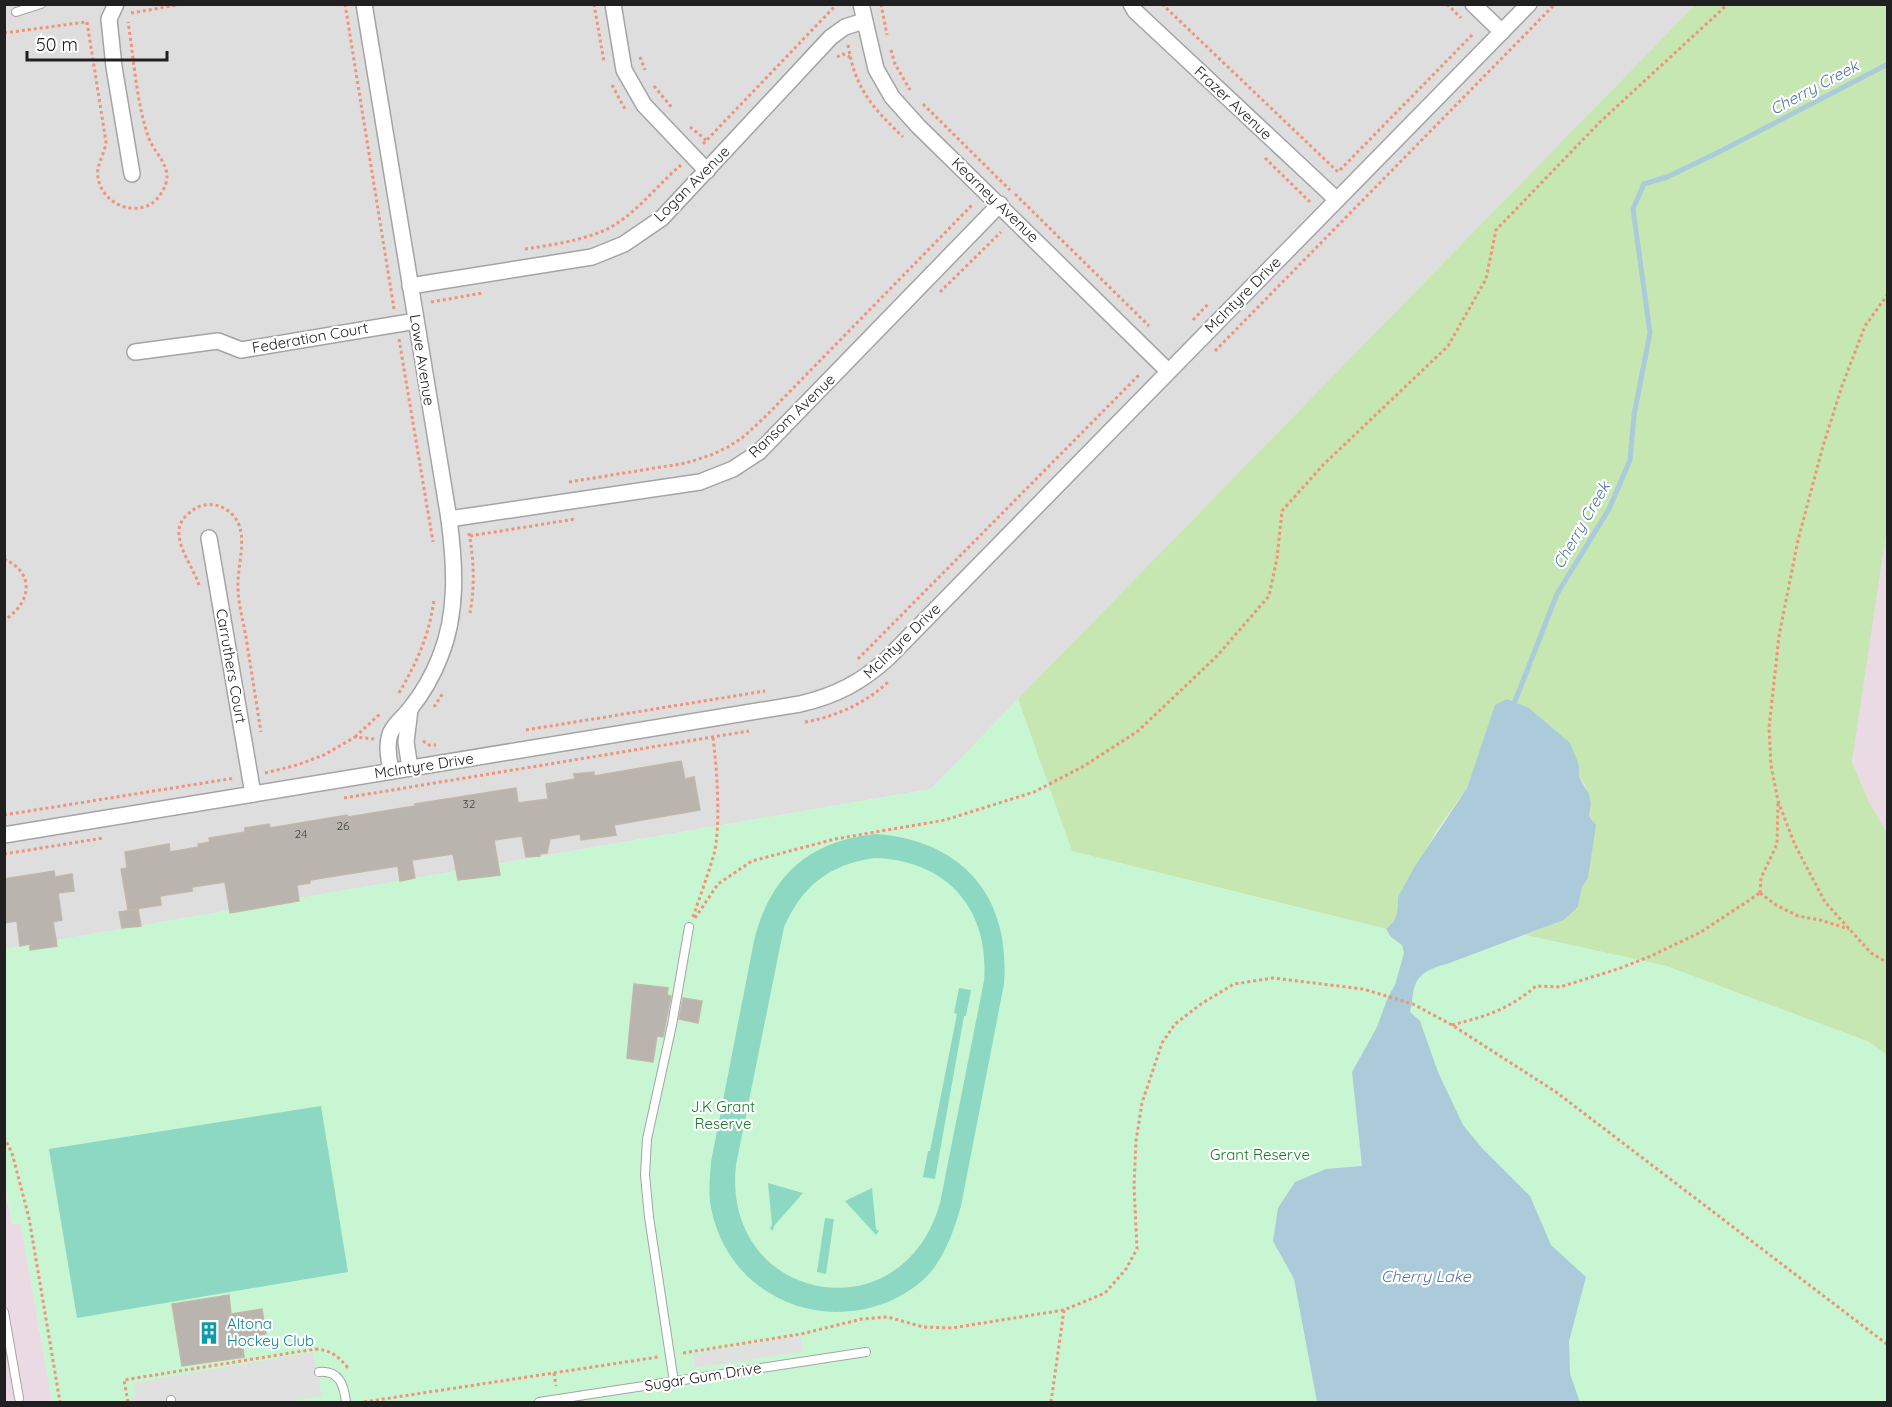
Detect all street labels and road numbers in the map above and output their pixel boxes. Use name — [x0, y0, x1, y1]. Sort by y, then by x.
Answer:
street label: Frazer Avenue — [1190, 62, 1276, 144]
street label: Logan Avenue — [650, 142, 734, 226]
street label: Kearney Avenue — [948, 153, 1043, 246]
street label: McIntyre Drive — [1200, 252, 1285, 337]
street label: Lowe Avenue — [406, 313, 439, 407]
street label: Federation Court — [250, 318, 369, 357]
street label: Ransom Avenue — [744, 370, 839, 462]
street label: McIntyre Drive — [859, 599, 944, 682]
street label: Carruthers Court — [212, 607, 251, 725]
street label: McIntyre Drive — [373, 748, 475, 783]
street label: Sugar Gum Drive — [643, 1358, 763, 1395]

